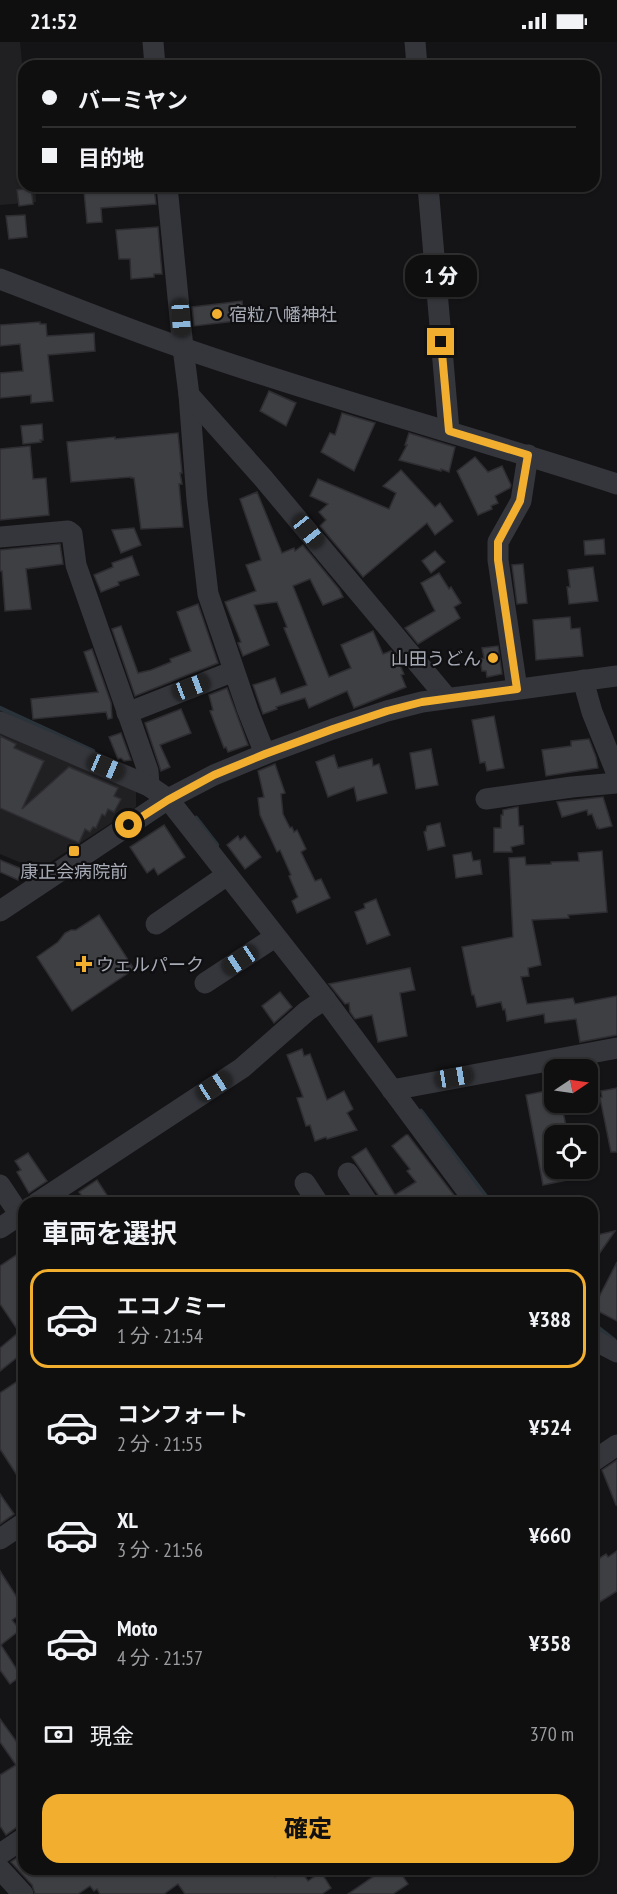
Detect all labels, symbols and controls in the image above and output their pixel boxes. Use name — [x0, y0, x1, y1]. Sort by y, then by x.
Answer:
text: 21:52 — [30, 7, 78, 35]
text: バーミヤン — [78, 86, 188, 114]
text: 目的地 — [78, 144, 144, 172]
callout: 1 分 — [405, 255, 477, 297]
text: 1 分 — [424, 263, 458, 289]
car — [171, 299, 191, 337]
place label: 宿粒八幡神社 — [229, 303, 337, 326]
marker: 宿粒八幡神社 — [210, 307, 224, 321]
route end — [427, 328, 454, 355]
car — [290, 511, 326, 551]
place label: 山田うどん — [391, 647, 481, 670]
marker: 山田うどん — [486, 651, 500, 665]
car — [171, 672, 211, 702]
car — [86, 752, 126, 782]
route start — [115, 811, 142, 838]
marker: 康正会病院前 — [67, 844, 81, 858]
place label: 康正会病院前 — [20, 860, 128, 883]
car — [220, 942, 260, 978]
place label: ウェルパーク — [96, 953, 204, 976]
marker: ウェルパーク — [77, 957, 91, 971]
north arrow — [544, 1059, 598, 1113]
map controls — [544, 1059, 598, 1179]
car — [435, 1065, 473, 1089]
car — [194, 1069, 234, 1103]
button: locate — [544, 1125, 598, 1179]
text: 車両を選択 — [42, 1216, 177, 1250]
icon: car — [45, 1292, 99, 1346]
text: エコノミー — [117, 1292, 227, 1320]
text: ¥388 — [529, 1305, 571, 1333]
text: 1 分 · 21:54 — [117, 1323, 203, 1349]
icon: car — [45, 1400, 99, 1454]
text: コンフォート — [117, 1400, 248, 1428]
text: ¥524 — [529, 1413, 571, 1441]
text: 2 分 · 21:55 — [117, 1431, 203, 1457]
text: XL — [117, 1506, 138, 1534]
icon: car — [45, 1508, 99, 1562]
text: ¥660 — [529, 1521, 571, 1549]
text: 3 分 · 21:56 — [117, 1537, 203, 1563]
text: Moto — [117, 1614, 158, 1642]
icon: car — [45, 1616, 99, 1670]
text: ¥358 — [529, 1629, 571, 1657]
text: 4 分 · 21:57 — [117, 1645, 203, 1671]
icon: cash — [42, 1718, 75, 1751]
text: 370 m — [530, 1721, 574, 1747]
text: 現金 — [90, 1722, 134, 1750]
button: 確定 — [42, 1794, 574, 1863]

